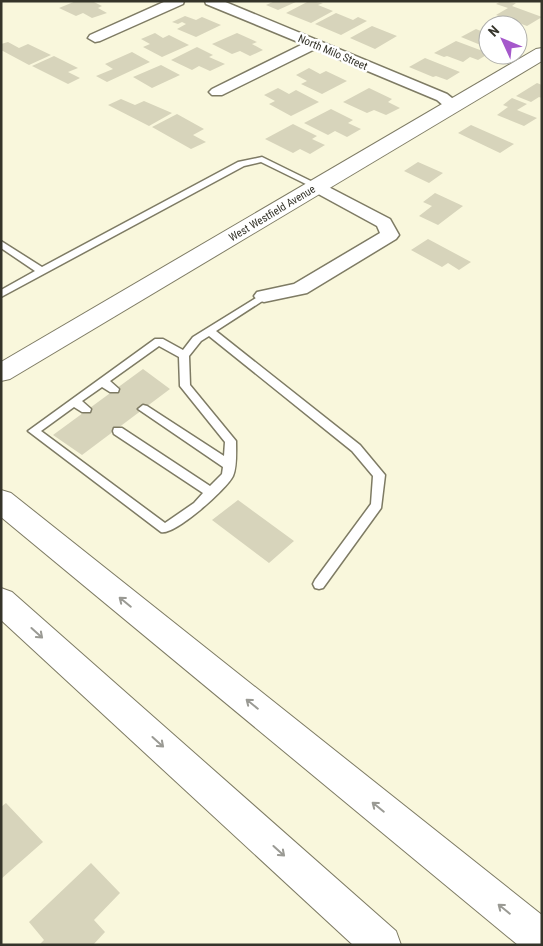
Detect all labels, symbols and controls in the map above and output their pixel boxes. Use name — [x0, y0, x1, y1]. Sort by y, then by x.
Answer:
north arrow — [478, 15, 528, 65]
text: N — [485, 22, 502, 40]
street label: North Milo Street — [296, 32, 370, 73]
street label: West Westfield Avenue — [227, 182, 318, 244]
one-way arrow — [119, 596, 132, 607]
one-way arrow — [31, 627, 44, 639]
one-way arrow — [245, 699, 258, 710]
one-way arrow — [152, 736, 165, 748]
one-way arrow — [372, 801, 385, 812]
one-way arrow — [272, 845, 285, 857]
one-way arrow — [498, 904, 511, 915]

